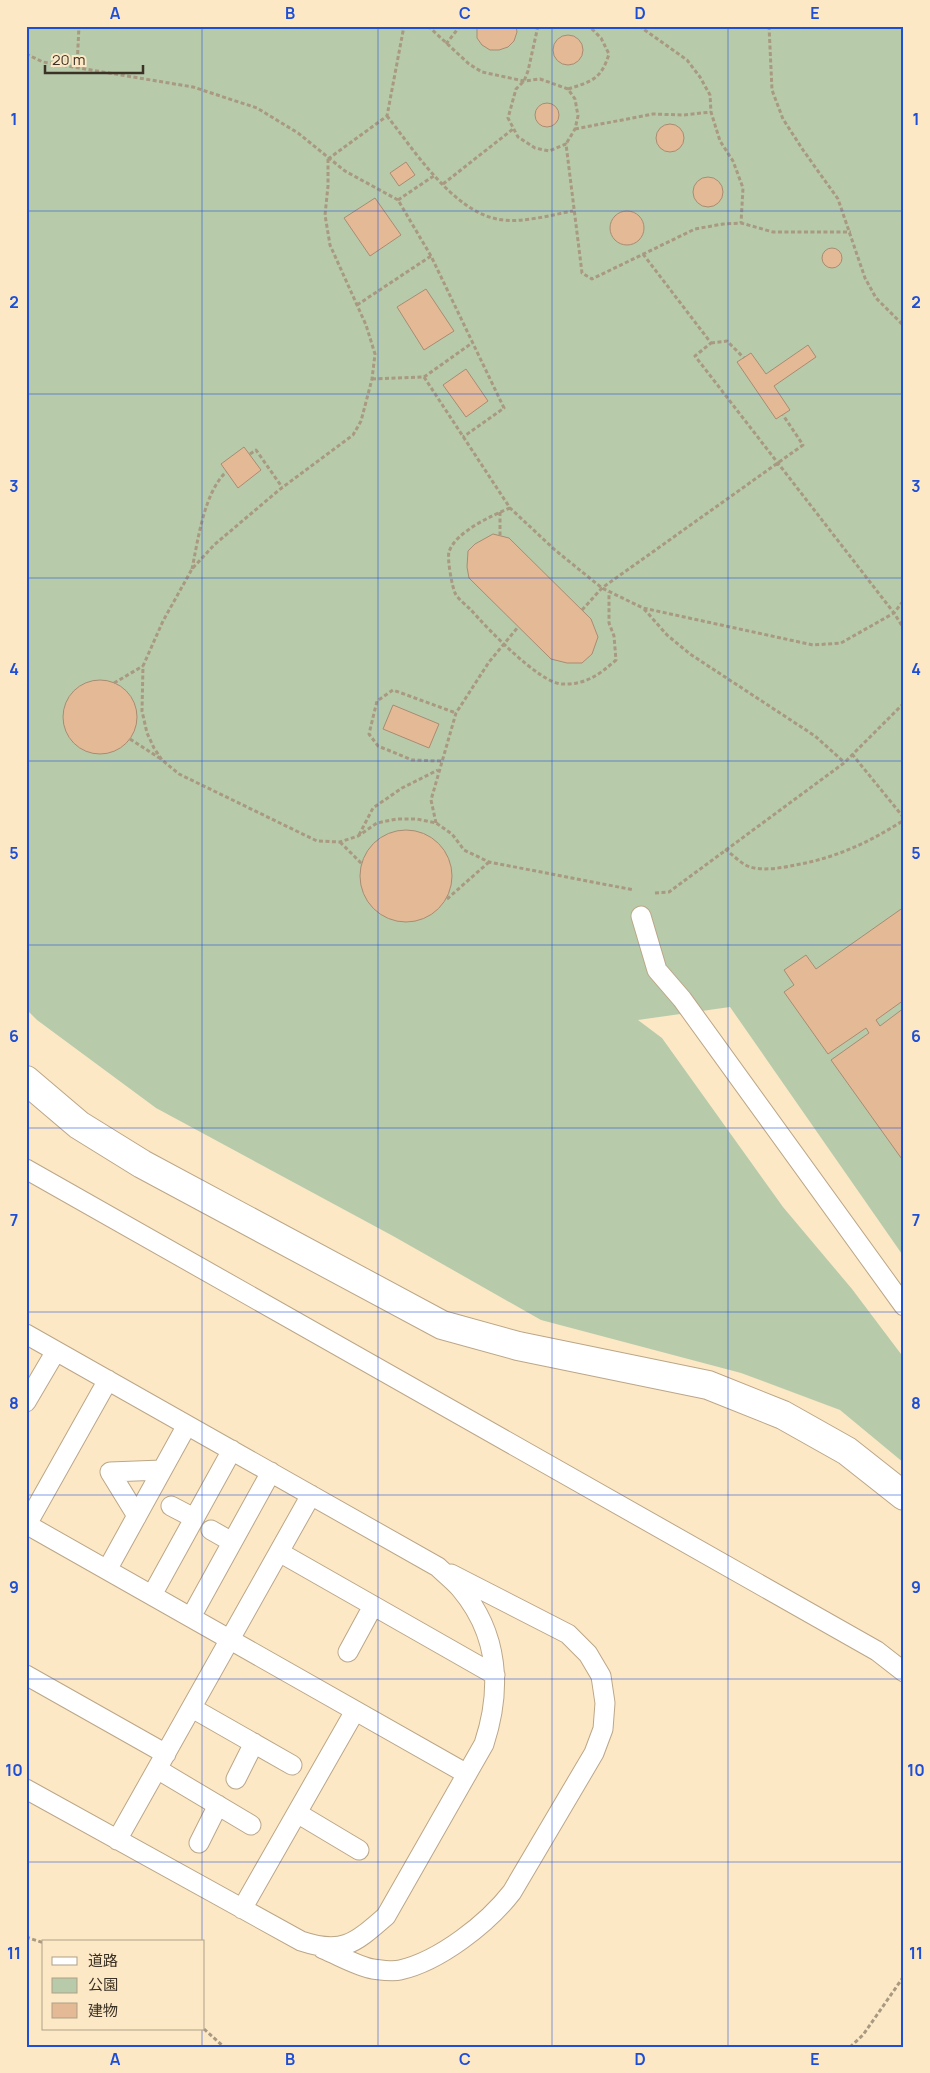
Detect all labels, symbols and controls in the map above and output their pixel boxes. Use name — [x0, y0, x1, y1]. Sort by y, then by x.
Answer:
text: A — [110, 2, 121, 24]
text: B — [285, 2, 295, 24]
text: C — [459, 2, 471, 24]
text: D — [634, 2, 646, 24]
text: E — [810, 2, 820, 24]
scale bar — [45, 42, 142, 74]
text: 20 m — [52, 49, 85, 70]
text: 1 — [10, 108, 18, 130]
text: 1 — [912, 108, 920, 130]
text: 2 — [9, 291, 19, 313]
text: 2 — [911, 291, 921, 313]
text: 3 — [9, 475, 19, 497]
text: 3 — [911, 475, 921, 497]
text: 4 — [9, 658, 19, 680]
text: 4 — [911, 658, 921, 680]
text: 5 — [9, 842, 19, 864]
text: 5 — [911, 842, 921, 864]
text: 6 — [9, 1025, 19, 1047]
text: 6 — [911, 1025, 921, 1047]
text: 7 — [10, 1209, 18, 1231]
text: 7 — [912, 1209, 920, 1231]
text: 8 — [9, 1392, 19, 1414]
text: 8 — [911, 1392, 921, 1414]
text: 9 — [9, 1576, 19, 1598]
text: 9 — [911, 1576, 921, 1598]
text: 10 — [5, 1759, 23, 1781]
text: 10 — [907, 1759, 925, 1781]
legend — [42, 1940, 205, 2030]
text: 11 — [7, 1942, 21, 1964]
text: 11 — [909, 1942, 923, 1964]
text: 道路 — [88, 1950, 118, 1971]
text: 公園 — [88, 1974, 118, 1995]
text: 建物 — [88, 2000, 118, 2021]
text: A — [110, 2048, 121, 2070]
text: B — [285, 2048, 295, 2070]
text: C — [459, 2048, 471, 2070]
text: D — [634, 2048, 646, 2070]
text: E — [810, 2048, 820, 2070]

